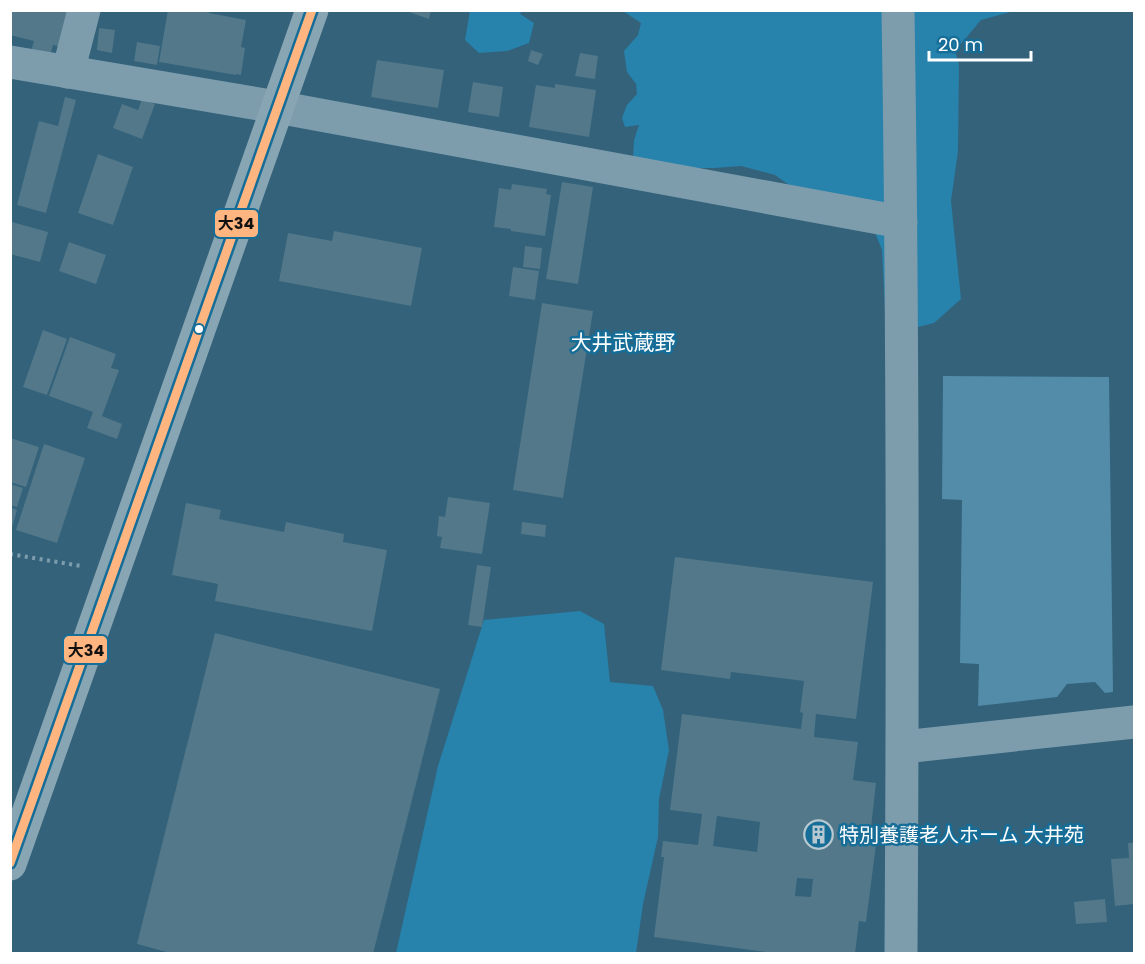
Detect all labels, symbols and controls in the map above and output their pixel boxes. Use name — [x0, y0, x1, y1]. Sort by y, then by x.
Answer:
scale bar — [929, 24, 1031, 62]
text: 20 m — [938, 32, 983, 57]
line badge: 大34 — [214, 209, 259, 238]
text: 大34 — [218, 212, 254, 235]
unlabelled marker — [193, 323, 205, 335]
district label: 大井武蔵野 — [571, 328, 676, 357]
line badge: 大34 — [63, 635, 108, 664]
text: 大34 — [68, 639, 104, 662]
building icon: 特別養護老人ホーム 大井苑 — [802, 819, 834, 851]
place label: 特別養護老人ホーム 大井苑 — [839, 821, 1084, 849]

